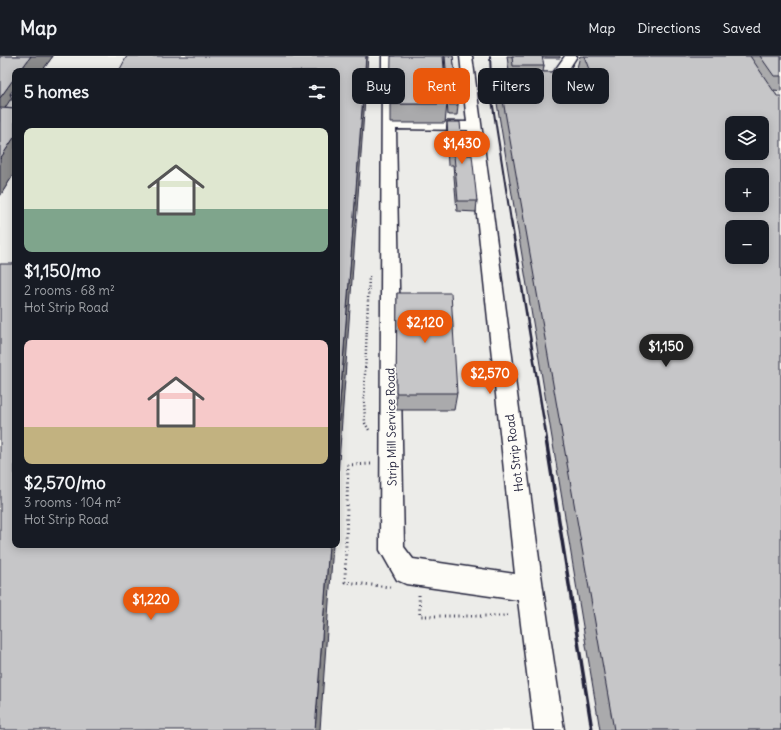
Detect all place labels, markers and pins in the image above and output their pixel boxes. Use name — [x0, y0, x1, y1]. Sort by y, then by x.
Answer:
pin: $1,430 — [429, 131, 495, 165]
pin: $2,120 — [392, 310, 458, 344]
pin: $1,150 — [633, 334, 699, 368]
pin: $2,570 — [457, 361, 523, 395]
pin: $1,220 — [118, 587, 184, 621]

